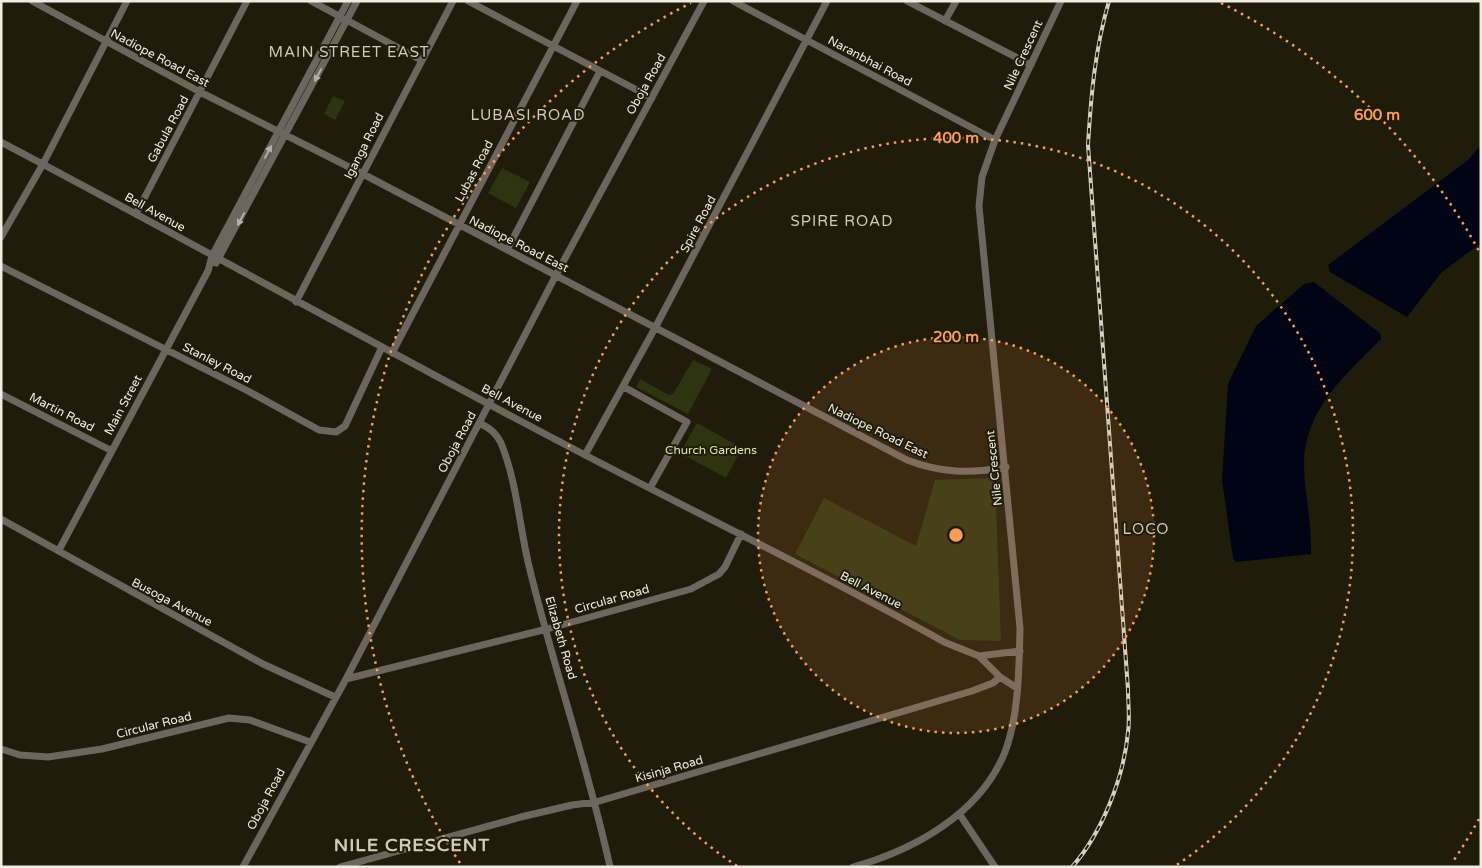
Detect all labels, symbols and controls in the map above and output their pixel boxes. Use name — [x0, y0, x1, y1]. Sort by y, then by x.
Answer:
street label: Nile Crescent — [1001, 17, 1045, 92]
street label: Nadiope Road East — [108, 26, 212, 90]
street label: Naranbhai Road — [826, 33, 914, 89]
district label: MAIN STREET EAST — [268, 43, 430, 61]
street label: Oboja Road — [623, 51, 669, 117]
one-way arrow — [314, 68, 322, 83]
street label: Gabula Road — [145, 93, 191, 165]
district label: LUBASI ROAD — [471, 106, 585, 124]
text: 600 m — [1354, 106, 1400, 124]
street label: Iganga Road — [341, 111, 387, 181]
text: 400 m — [933, 129, 979, 147]
street label: Lubas Road — [452, 138, 496, 204]
one-way arrow — [264, 145, 272, 159]
street label: Bell Avenue — [122, 190, 188, 234]
street label: Spire Road — [677, 193, 719, 255]
one-way arrow — [237, 211, 245, 226]
district label: SPIRE ROAD — [791, 212, 893, 230]
street label: Nadiope Road East — [467, 213, 571, 275]
text: 200 m — [933, 328, 979, 346]
street label: Stanley Road — [180, 340, 254, 386]
street label: Main Street — [101, 372, 145, 437]
street label: Bell Avenue — [479, 381, 545, 425]
street label: Martin Road — [27, 390, 97, 434]
street label: Nadiope Road East — [826, 401, 931, 461]
street label: Oboja Road — [435, 409, 479, 475]
street label: Nile Crescent — [983, 429, 1005, 506]
park label: Church Gardens — [665, 443, 757, 457]
district label: LOCO — [1122, 520, 1170, 538]
centre of rings — [947, 526, 965, 544]
street label: Bell Avenue — [838, 569, 904, 612]
street label: Busoga Avenue — [129, 575, 215, 629]
street label: Circular Road — [573, 582, 651, 616]
street label: Elizabeth Road — [542, 595, 580, 681]
street label: Circular Road — [115, 709, 193, 741]
street label: Kisinja Road — [633, 753, 705, 785]
street label: Oboja Road — [244, 766, 288, 832]
district label: NILE CRESCENT — [334, 834, 490, 856]

